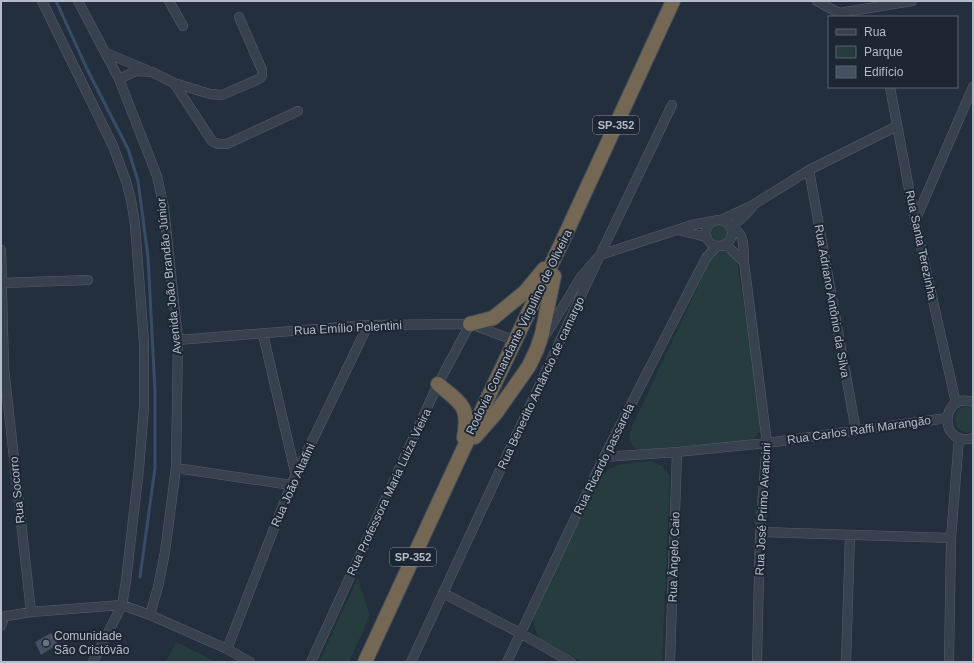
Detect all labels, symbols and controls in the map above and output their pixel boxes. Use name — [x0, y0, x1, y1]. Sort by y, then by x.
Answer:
legend — [828, 16, 958, 88]
text: Rua — [864, 25, 886, 39]
text: Parque — [864, 45, 903, 59]
text: Edifício — [864, 65, 904, 79]
road number: SP-352 — [593, 116, 639, 134]
street label: Rua Santa Terezinha — [903, 189, 940, 301]
street label: Avenida João Brandão Júnior — [154, 197, 184, 355]
street label: Rua Adriano Antônio da Silva — [812, 223, 852, 379]
street label: Rodovia Comandante Virgulino de Oliveira — [463, 227, 575, 437]
street label: Rua Benedito Amâncio de camargo — [495, 294, 587, 472]
street label: Rua Emílio Polentini — [294, 318, 402, 338]
street label: Rua Ricardo passarela — [571, 401, 637, 517]
street label: Rua Professora Maria Luiza Vieira — [344, 406, 434, 578]
street label: Rua Carlos Raffi Marangão — [786, 413, 932, 447]
street label: Rua João Altafini — [268, 441, 318, 529]
street label: Rua José Primo Avancini — [753, 442, 773, 576]
street label: Rua Socorro — [6, 455, 27, 524]
street label: Rua Ângelo Caio — [664, 511, 683, 603]
road number: SP-352 — [390, 548, 436, 566]
place label: Comunidade São Cristóvão — [54, 629, 130, 657]
marker: Comunidade São Cristóvão — [41, 638, 51, 648]

